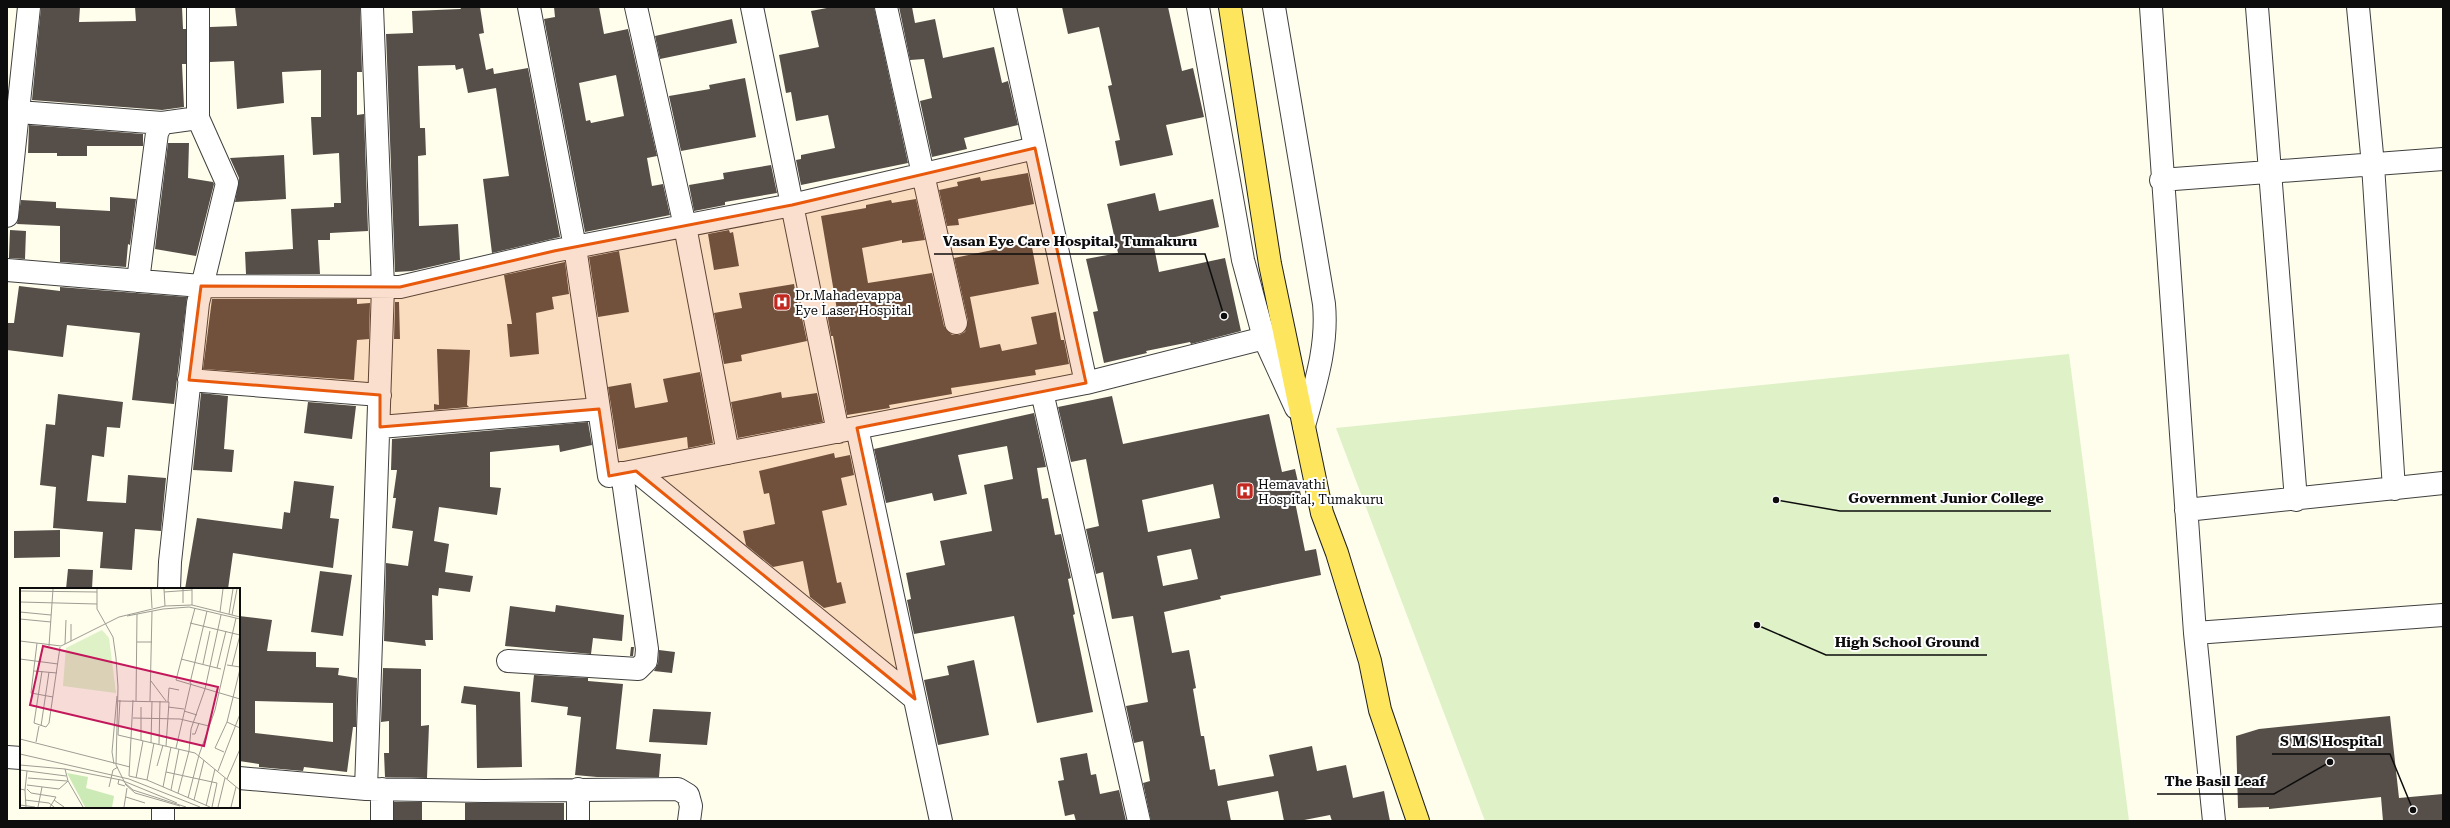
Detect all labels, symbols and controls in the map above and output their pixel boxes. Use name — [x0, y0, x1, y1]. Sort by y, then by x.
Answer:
callout: Vasan Eye Care Hospital, Tumakuru — [934, 228, 1205, 254]
text: Vasan Eye Care Hospital, Tumakuru — [943, 233, 1197, 249]
place label: Dr.Mahadevappa Eye Laser Hospital — [795, 288, 912, 318]
hospital icon: Dr.Mahadevappa Eye Laser Hospital — [772, 292, 792, 312]
place label: Hemavathi Hospital, Tumakuru — [1258, 477, 1383, 507]
hospital icon: Hemavathi Hospital, Tumakuru — [1235, 481, 1255, 501]
callout: Government Junior College — [1840, 485, 2051, 511]
text: Government Junior College — [1848, 490, 2044, 506]
inset map — [20, 588, 240, 808]
callout: High School Ground — [1826, 629, 1987, 655]
text: High School Ground — [1835, 634, 1980, 650]
callout: S M S Hospital — [2272, 728, 2390, 754]
text: S M S Hospital — [2280, 733, 2382, 749]
callout: The Basil Leaf — [2157, 768, 2274, 794]
text: The Basil Leaf — [2164, 773, 2267, 789]

